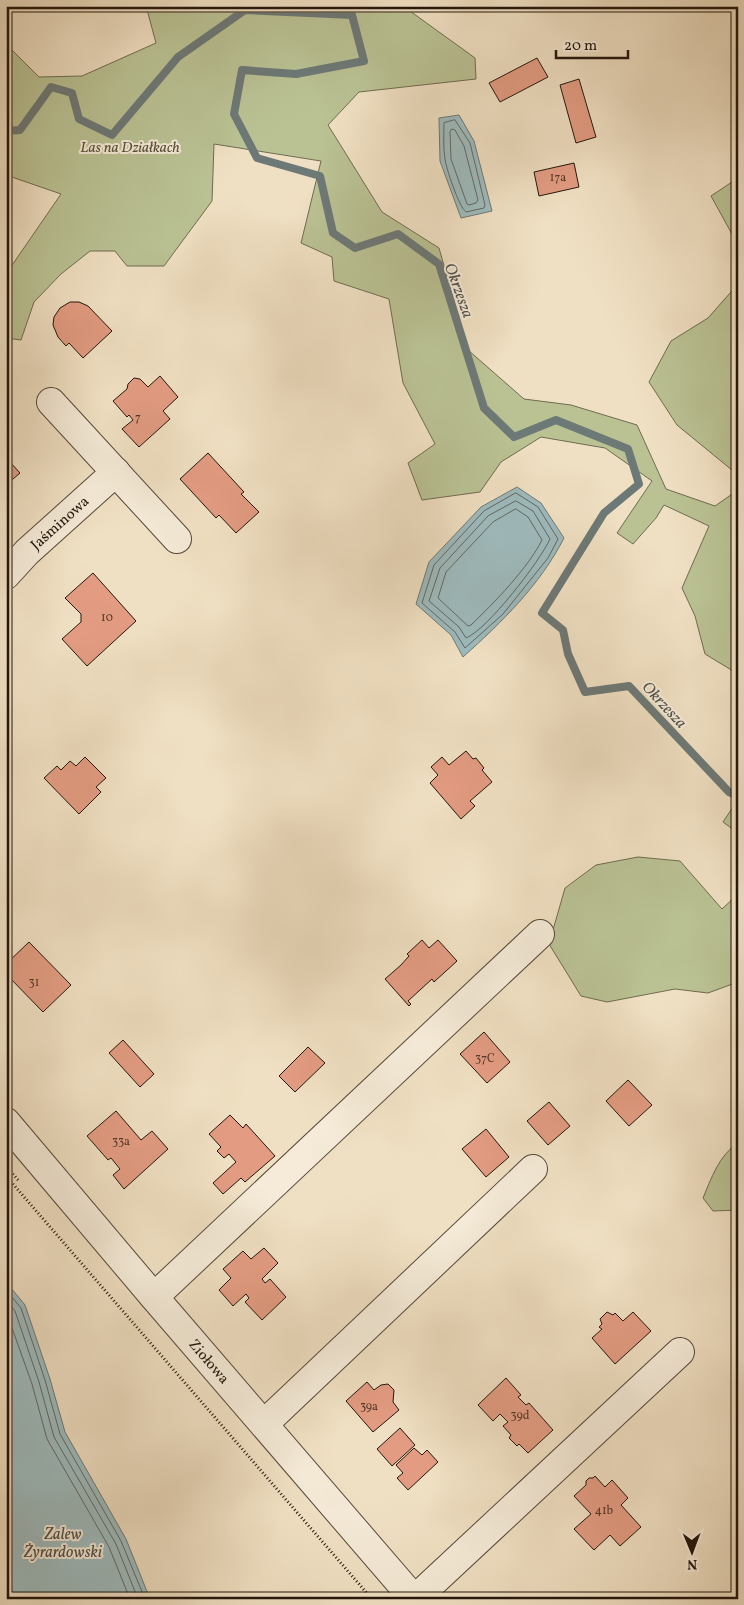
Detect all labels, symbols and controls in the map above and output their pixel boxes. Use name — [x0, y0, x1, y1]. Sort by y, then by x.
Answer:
scale bar — [556, 28, 629, 60]
text: 20 m — [564, 36, 597, 57]
park label: Las na Działkach — [80, 138, 180, 159]
house number: 17a — [550, 170, 566, 186]
water label: Okrzesza — [438, 260, 478, 322]
house number: 7 — [135, 410, 141, 426]
street label: Jaśminowa — [27, 492, 95, 556]
house number: 10 — [101, 610, 113, 626]
water label: Okrzesza — [636, 677, 691, 734]
house number: 31 — [29, 975, 39, 991]
house number: 37C — [475, 1051, 495, 1067]
house number: 33a — [112, 1134, 130, 1150]
street label: Ziołowa — [183, 1335, 234, 1389]
house number: 39a — [360, 1399, 378, 1415]
house number: 39d — [511, 1408, 530, 1424]
house number: 41b — [595, 1503, 614, 1519]
water label: Zalew Żyrardowski — [23, 1524, 103, 1564]
north arrow — [666, 1528, 716, 1578]
text: N — [687, 1554, 697, 1573]

